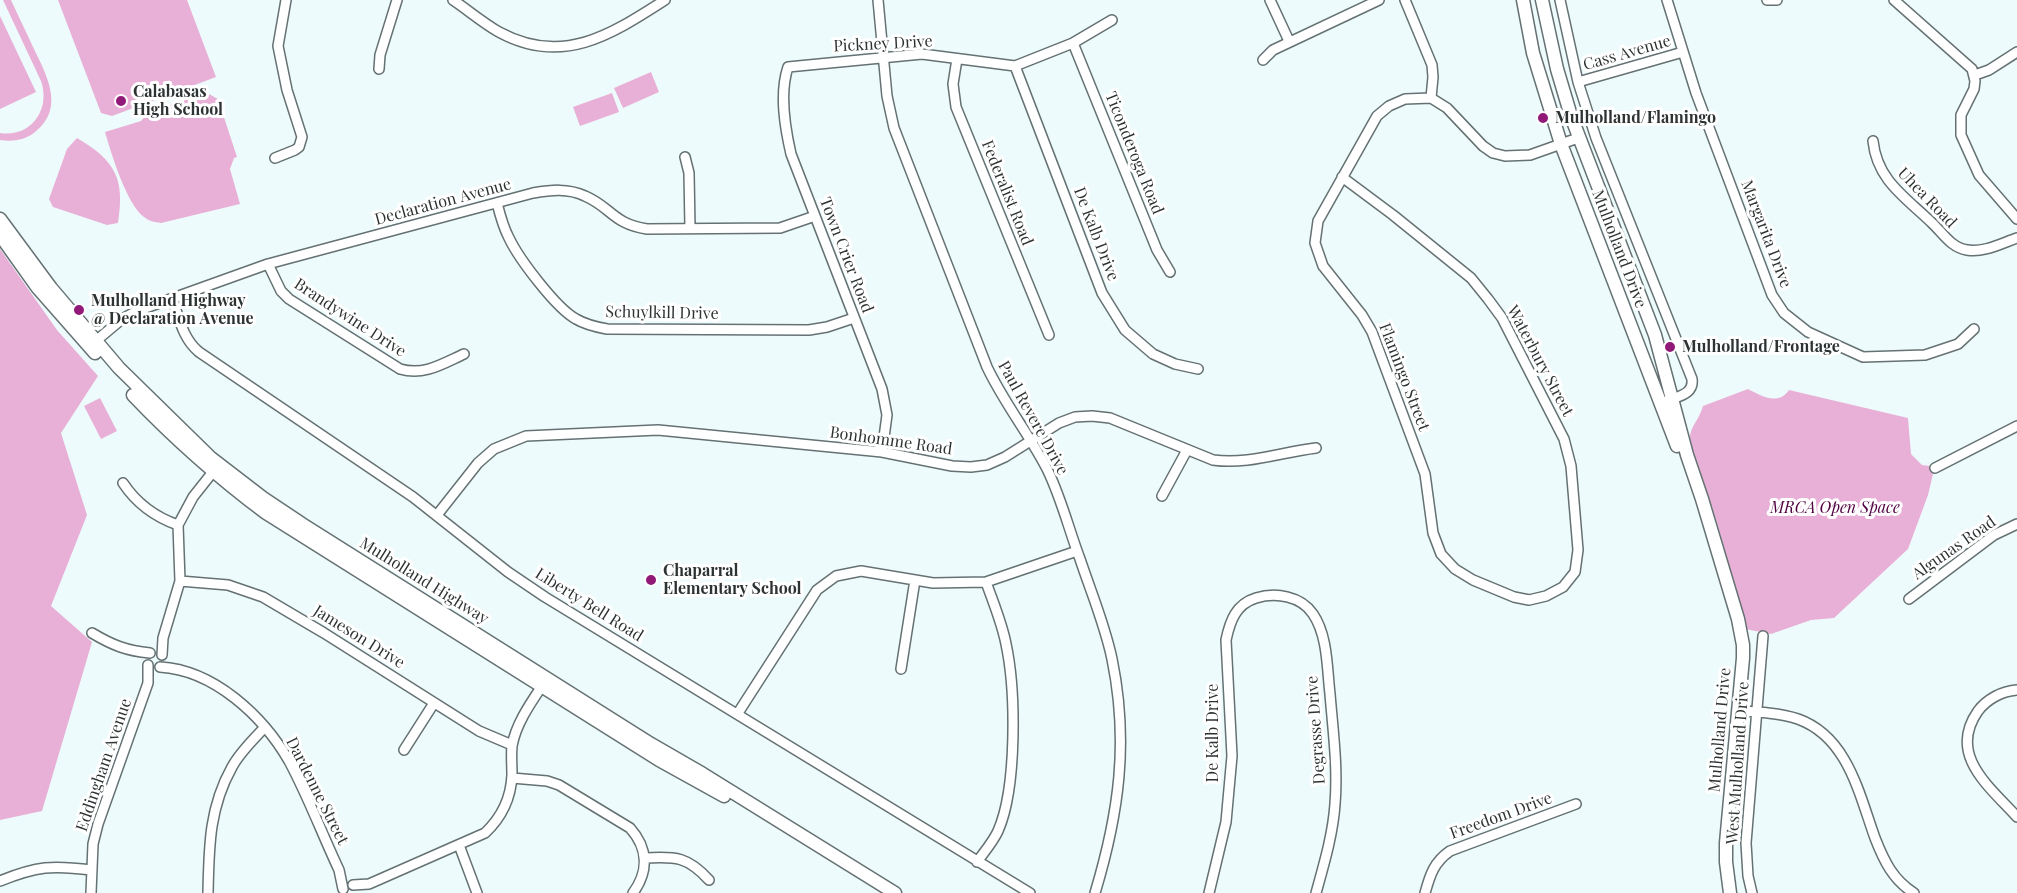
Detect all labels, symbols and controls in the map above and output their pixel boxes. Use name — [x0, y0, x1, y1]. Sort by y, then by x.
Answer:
street label: Cass Avenue — [1581, 31, 1673, 75]
street label: Pickney Drive — [833, 32, 933, 56]
place label: Calabasas High School — [133, 82, 223, 120]
street label: Ticonderoga Road — [1101, 89, 1167, 217]
marker: Calabasas High School — [114, 94, 128, 108]
place label: Mulholland/Flamingo — [1555, 108, 1716, 128]
marker: Mulholland/Flamingo — [1536, 111, 1550, 125]
street label: Federalist Road — [977, 138, 1037, 248]
street label: Uhea Road — [1894, 164, 1960, 232]
street label: Declaration Avenue — [373, 175, 513, 229]
street label: Margarita Drive — [1737, 177, 1795, 291]
street label: De Kalb Drive — [1069, 184, 1123, 284]
street label: Mulholland Drive — [1588, 187, 1650, 311]
street label: Town Crier Road — [815, 195, 877, 315]
street label: Brandywine Drive — [290, 275, 410, 361]
place label: Mulholland Highway @ Declaration Avenue — [91, 291, 254, 329]
street label: Schuylkill Drive — [605, 302, 719, 324]
street label: Waterbury Street — [1503, 302, 1577, 420]
marker: Mulholland Highway @ Declaration Avenue — [72, 303, 86, 317]
street label: Flamingo Street — [1375, 320, 1433, 434]
place label: Mulholland/Frontage — [1682, 337, 1840, 357]
marker: Mulholland/Frontage — [1663, 340, 1677, 354]
street label: Paul Revere Drive — [994, 358, 1072, 478]
street label: Bonhomme Road — [829, 423, 953, 459]
park label: MRCA Open Space — [1770, 498, 1900, 518]
street label: Algunas Road — [1909, 512, 1999, 584]
street label: Mulholland Highway — [356, 534, 492, 628]
place label: Chaparral Elementary School — [663, 561, 802, 599]
street label: Liberty Bell Road — [531, 564, 647, 646]
marker: Chaparral Elementary School — [644, 573, 658, 587]
street label: Jameson Drive — [310, 601, 408, 673]
street label: Mulholland Drive — [1705, 667, 1735, 793]
street label: Degrasse Drive — [1303, 675, 1329, 785]
street label: West Mulholland Drive — [1723, 681, 1753, 845]
street label: De Kalb Drive — [1203, 684, 1223, 782]
street label: Eddingham Avenue — [72, 696, 136, 834]
street label: Dardenne Street — [282, 734, 352, 848]
street label: Freedom Drive — [1447, 789, 1555, 843]

